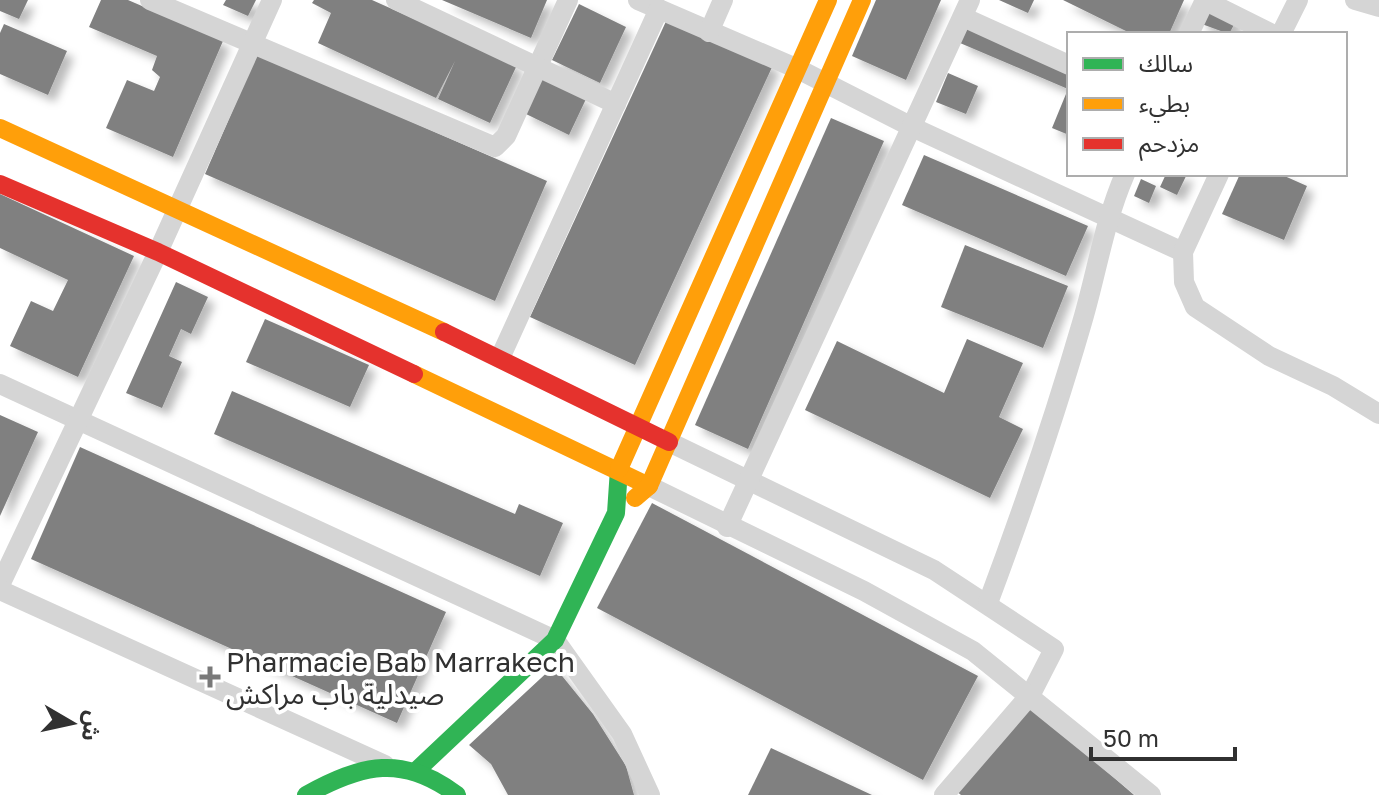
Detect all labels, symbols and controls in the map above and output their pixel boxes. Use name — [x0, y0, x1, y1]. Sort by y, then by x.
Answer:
legend — [1067, 32, 1347, 176]
text: سالك — [1139, 48, 1193, 77]
text: بطيء — [1139, 88, 1190, 123]
text: مزدحم — [1139, 128, 1199, 161]
place label: Pharmacie Bab Marrakech صيدلية باب مراكش — [226, 645, 575, 711]
marker: Pharmacie Bab Marrakech صيدلية باب مراكش — [201, 668, 219, 686]
north arrow — [32, 683, 112, 763]
text: ش — [77, 709, 108, 743]
scale bar — [1091, 711, 1235, 761]
text: 50 m — [1103, 723, 1159, 752]

